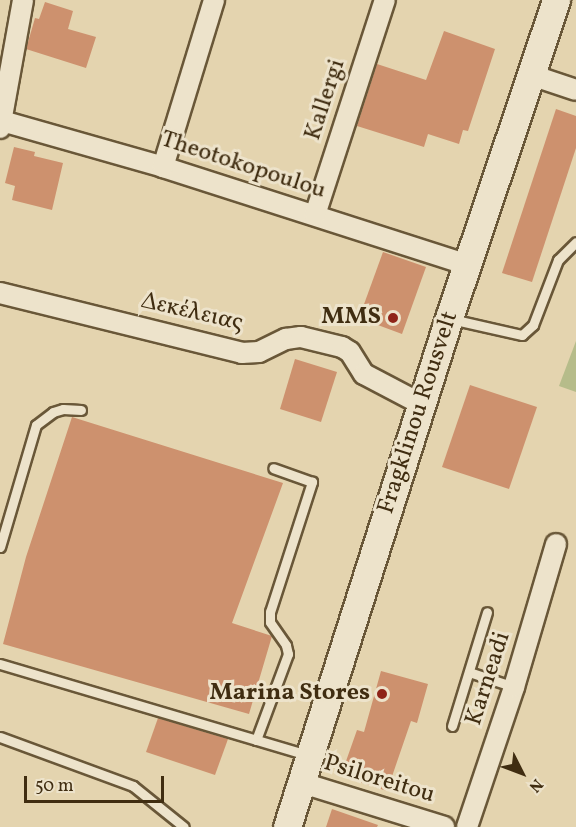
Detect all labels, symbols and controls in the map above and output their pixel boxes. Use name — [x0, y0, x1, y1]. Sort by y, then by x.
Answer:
street label: Kallergi — [299, 56, 353, 144]
street label: Theotokopoulou — [157, 126, 329, 206]
street label: Δεκέλειας — [138, 287, 246, 339]
place label: MMS — [321, 304, 381, 332]
street label: Fragklinou Rousvelt — [373, 308, 465, 518]
marker: MMS — [386, 311, 400, 325]
street label: Karneadi — [460, 629, 518, 729]
place label: Marina Stores — [209, 680, 370, 708]
marker: Marina Stores — [375, 687, 389, 701]
north arrow — [492, 743, 552, 803]
street label: Psiloreitou — [320, 749, 438, 811]
scale bar — [27, 764, 166, 802]
text: N — [523, 773, 547, 797]
text: 50 m — [35, 774, 74, 799]

